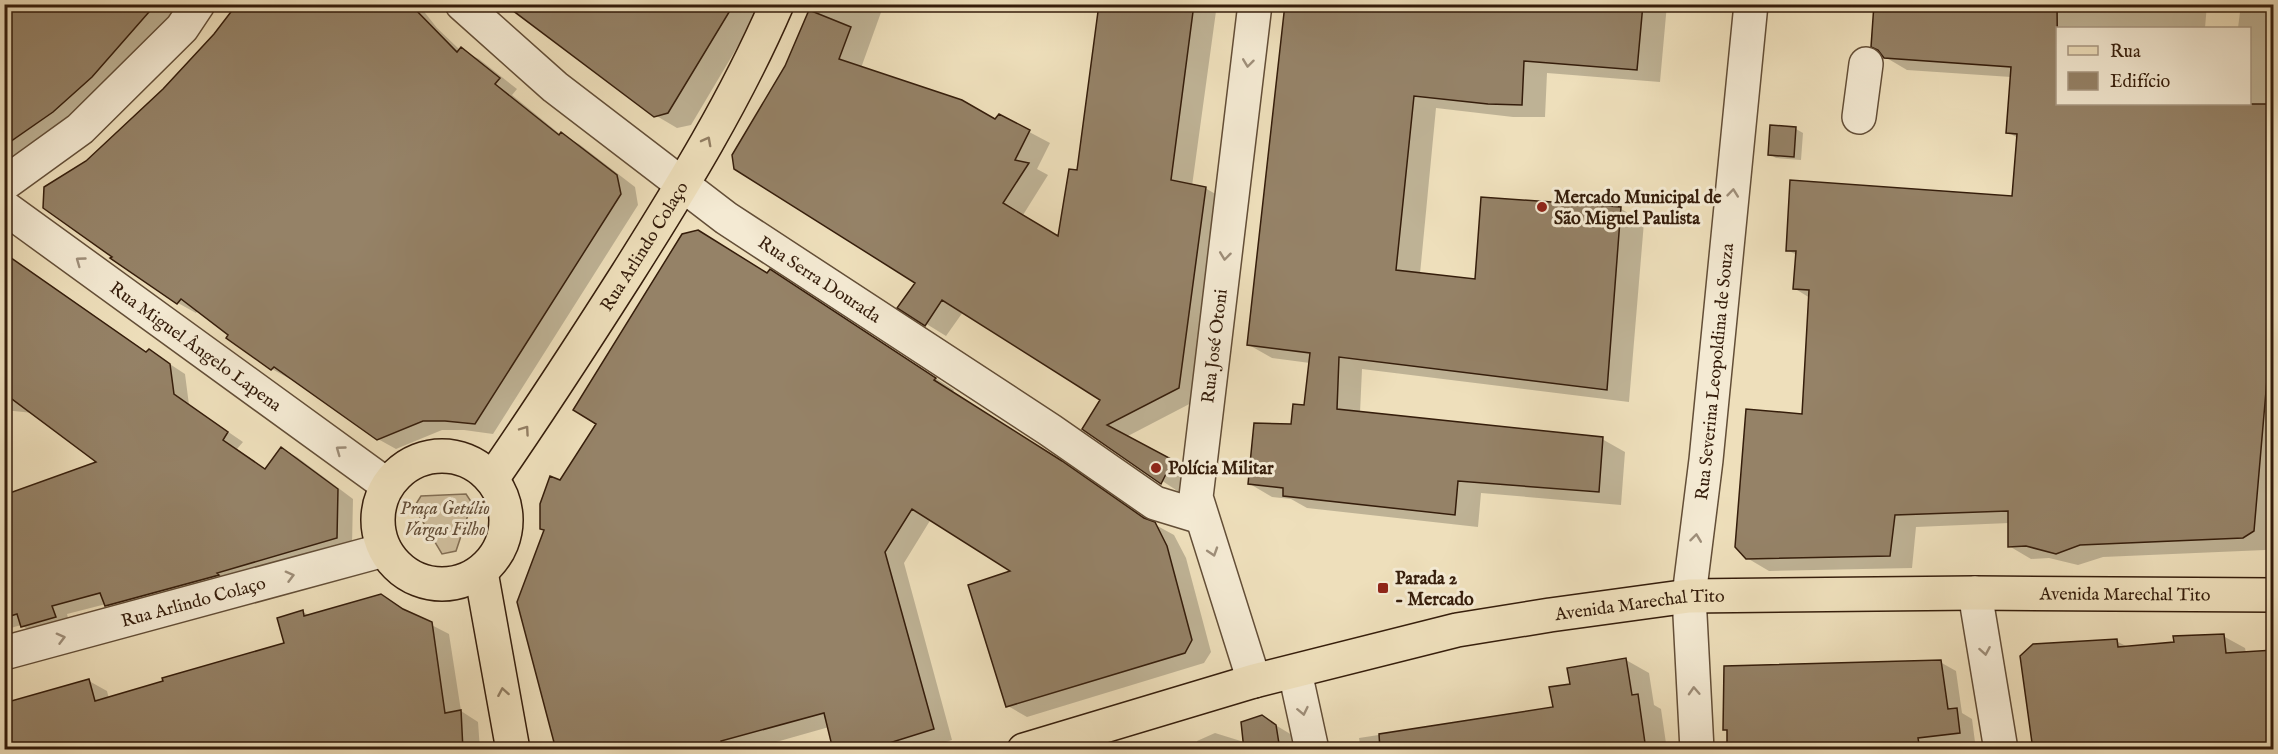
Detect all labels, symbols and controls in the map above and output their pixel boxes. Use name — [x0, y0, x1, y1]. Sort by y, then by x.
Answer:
legend — [2056, 27, 2251, 105]
text: Rua — [2110, 41, 2141, 64]
one-way arrow — [1242, 58, 1255, 67]
text: Edifício — [2110, 71, 2171, 94]
one-way arrow — [700, 137, 711, 147]
street label: Rua Arlindo Colaço — [596, 178, 695, 316]
place label: Mercado Municipal de São Miguel Paulista — [1554, 187, 1722, 231]
one-way arrow — [1726, 188, 1739, 198]
marker: Mercado Municipal de São Miguel Paulista — [1535, 200, 1549, 214]
street label: Rua Serra Dourada — [753, 232, 885, 329]
street label: Rua Severina Leopoldina de Souza — [1691, 242, 1740, 502]
one-way arrow — [1219, 252, 1232, 261]
one-way arrow — [75, 258, 86, 269]
street label: Rua Miguel Ângelo Lapena — [104, 277, 286, 418]
street label: Rua José Otoni — [1197, 288, 1234, 405]
one-way arrow — [518, 426, 529, 437]
one-way arrow — [335, 446, 346, 457]
place label: Polícia Militar — [1168, 458, 1274, 481]
marker: Polícia Militar — [1149, 461, 1163, 475]
park label: Praça Getúlio Vargas Filho — [400, 498, 490, 542]
one-way arrow — [1690, 534, 1702, 543]
one-way arrow — [1205, 546, 1218, 557]
place label: Parada 2 - Mercado — [1395, 568, 1474, 612]
one-way arrow — [284, 571, 295, 583]
street label: Rua Arlindo Colaço — [119, 573, 269, 634]
marker: Parada 2 - Mercado — [1376, 581, 1390, 595]
street label: Avenida Marechal Tito — [2038, 583, 2211, 608]
street label: Avenida Marechal Tito — [1553, 586, 1725, 627]
one-way arrow — [56, 632, 66, 645]
one-way arrow — [1978, 646, 1990, 655]
one-way arrow — [498, 687, 510, 696]
one-way arrow — [1688, 687, 1701, 696]
one-way arrow — [1296, 705, 1309, 715]

